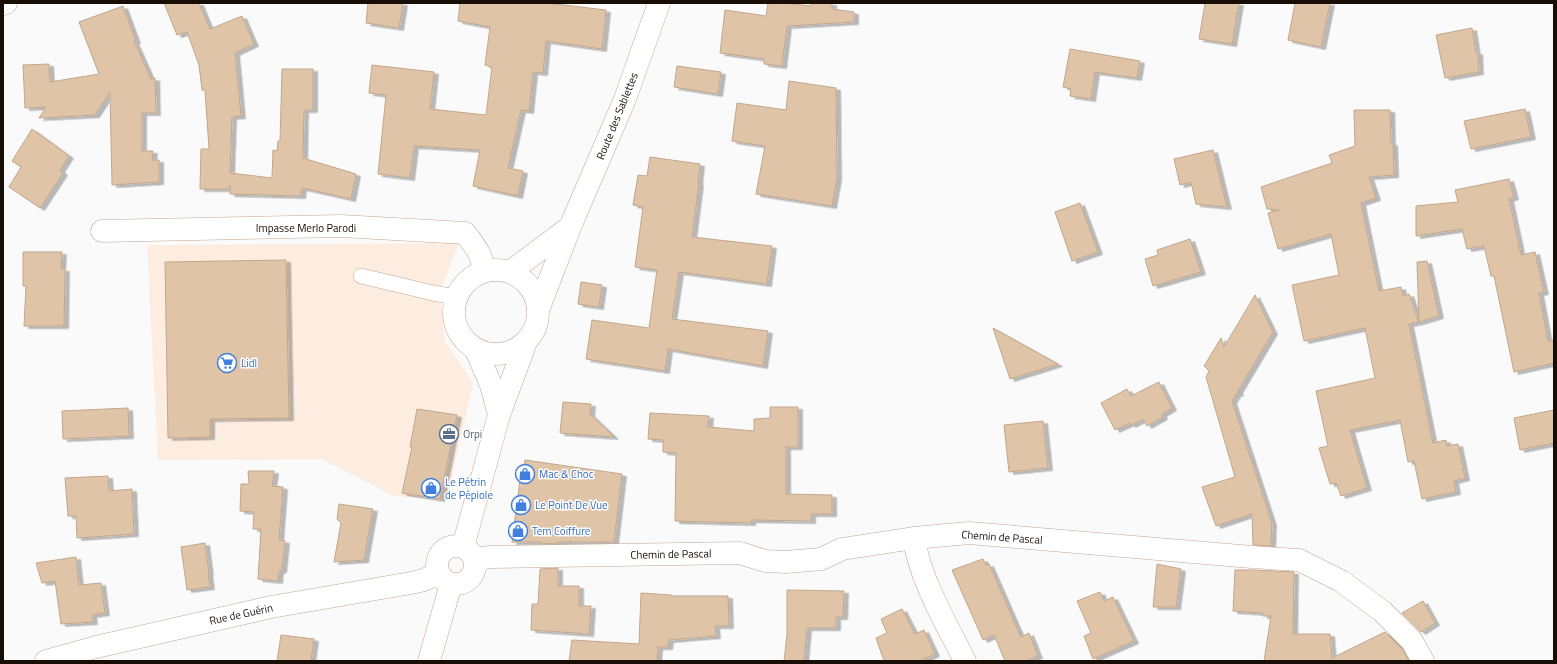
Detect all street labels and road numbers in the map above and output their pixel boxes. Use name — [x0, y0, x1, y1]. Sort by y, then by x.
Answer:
street label: Route des Sablettes — [592, 70, 642, 162]
street label: Impasse Merlo Parodi — [256, 220, 356, 236]
street label: Chemin de Pascal — [961, 526, 1043, 548]
street label: Chemin de Pascal — [630, 545, 712, 563]
street label: Rue de Guérin — [208, 599, 274, 629]

